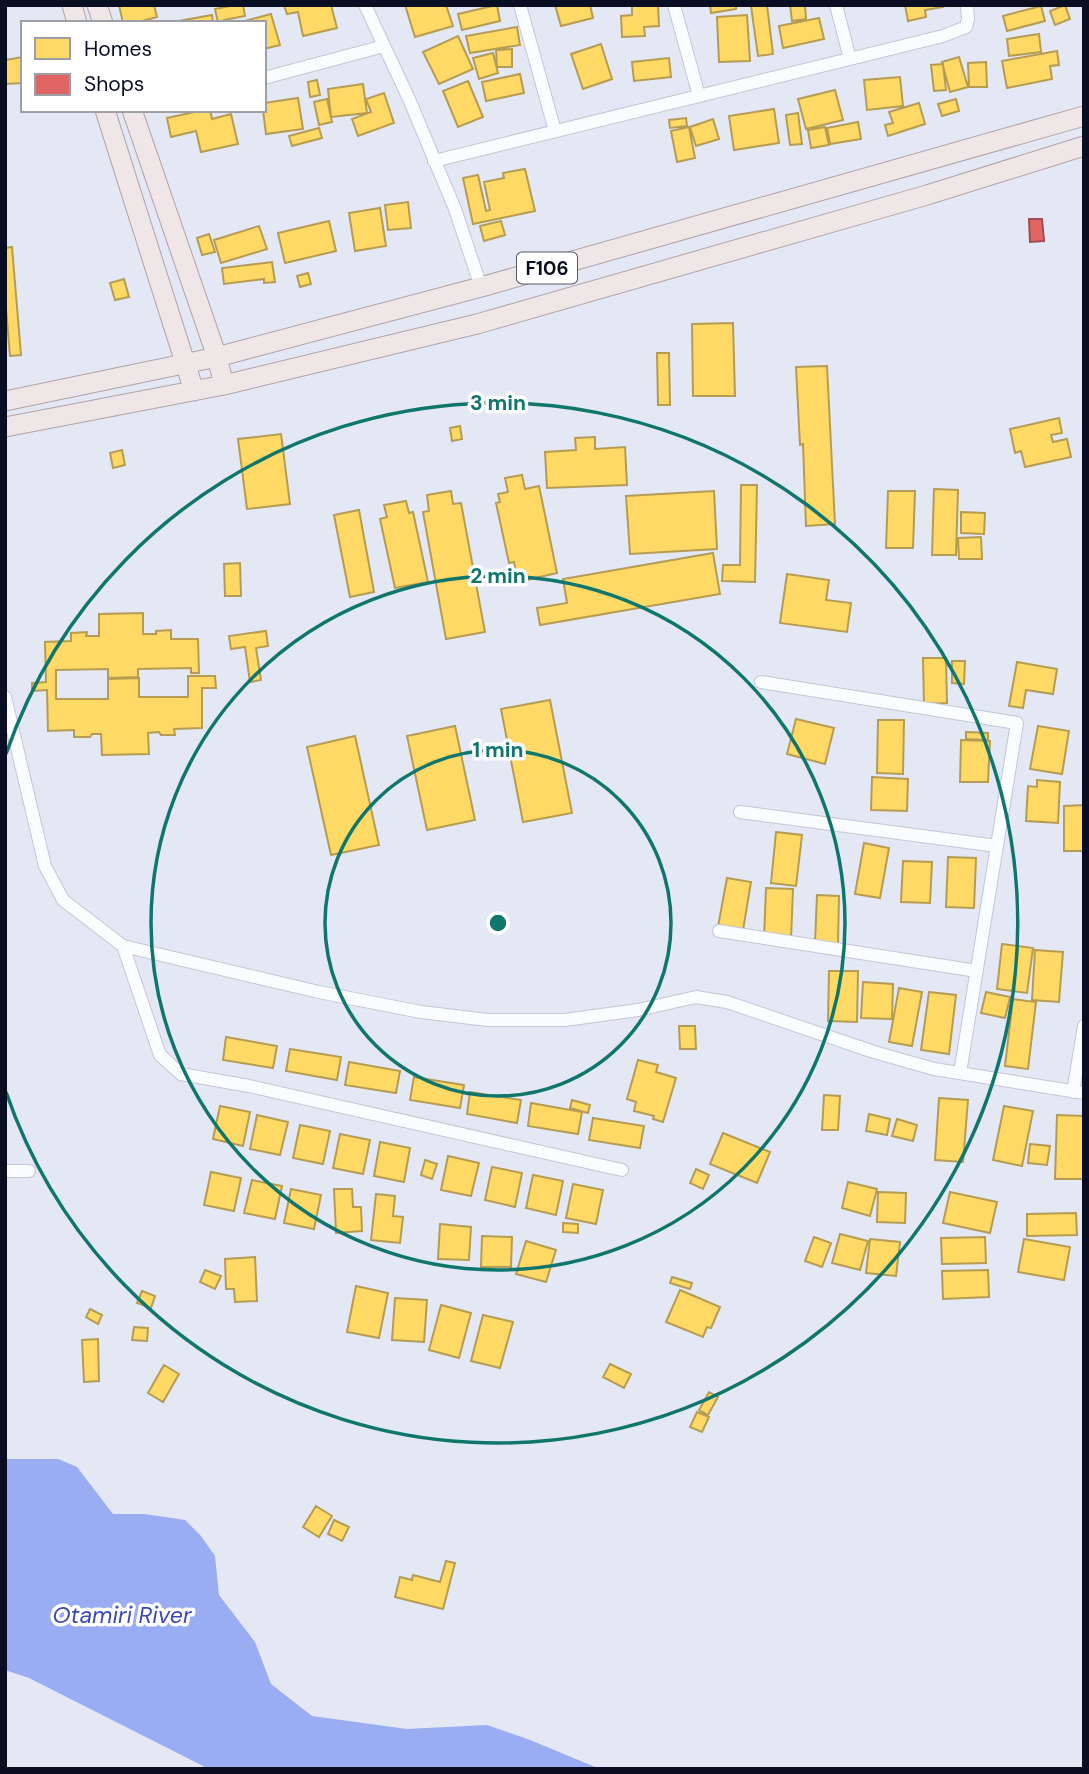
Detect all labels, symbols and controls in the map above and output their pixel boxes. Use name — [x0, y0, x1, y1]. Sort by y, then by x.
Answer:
legend — [21, 21, 266, 112]
text: Homes — [84, 35, 152, 63]
text: Shops — [84, 70, 144, 98]
road number: F106 — [517, 252, 577, 284]
text: 3 min — [470, 389, 526, 417]
text: 2 min — [470, 562, 526, 590]
text: 1 min — [472, 736, 524, 764]
centre of rings — [486, 911, 510, 935]
water label: Otamiri River — [53, 1600, 193, 1630]

